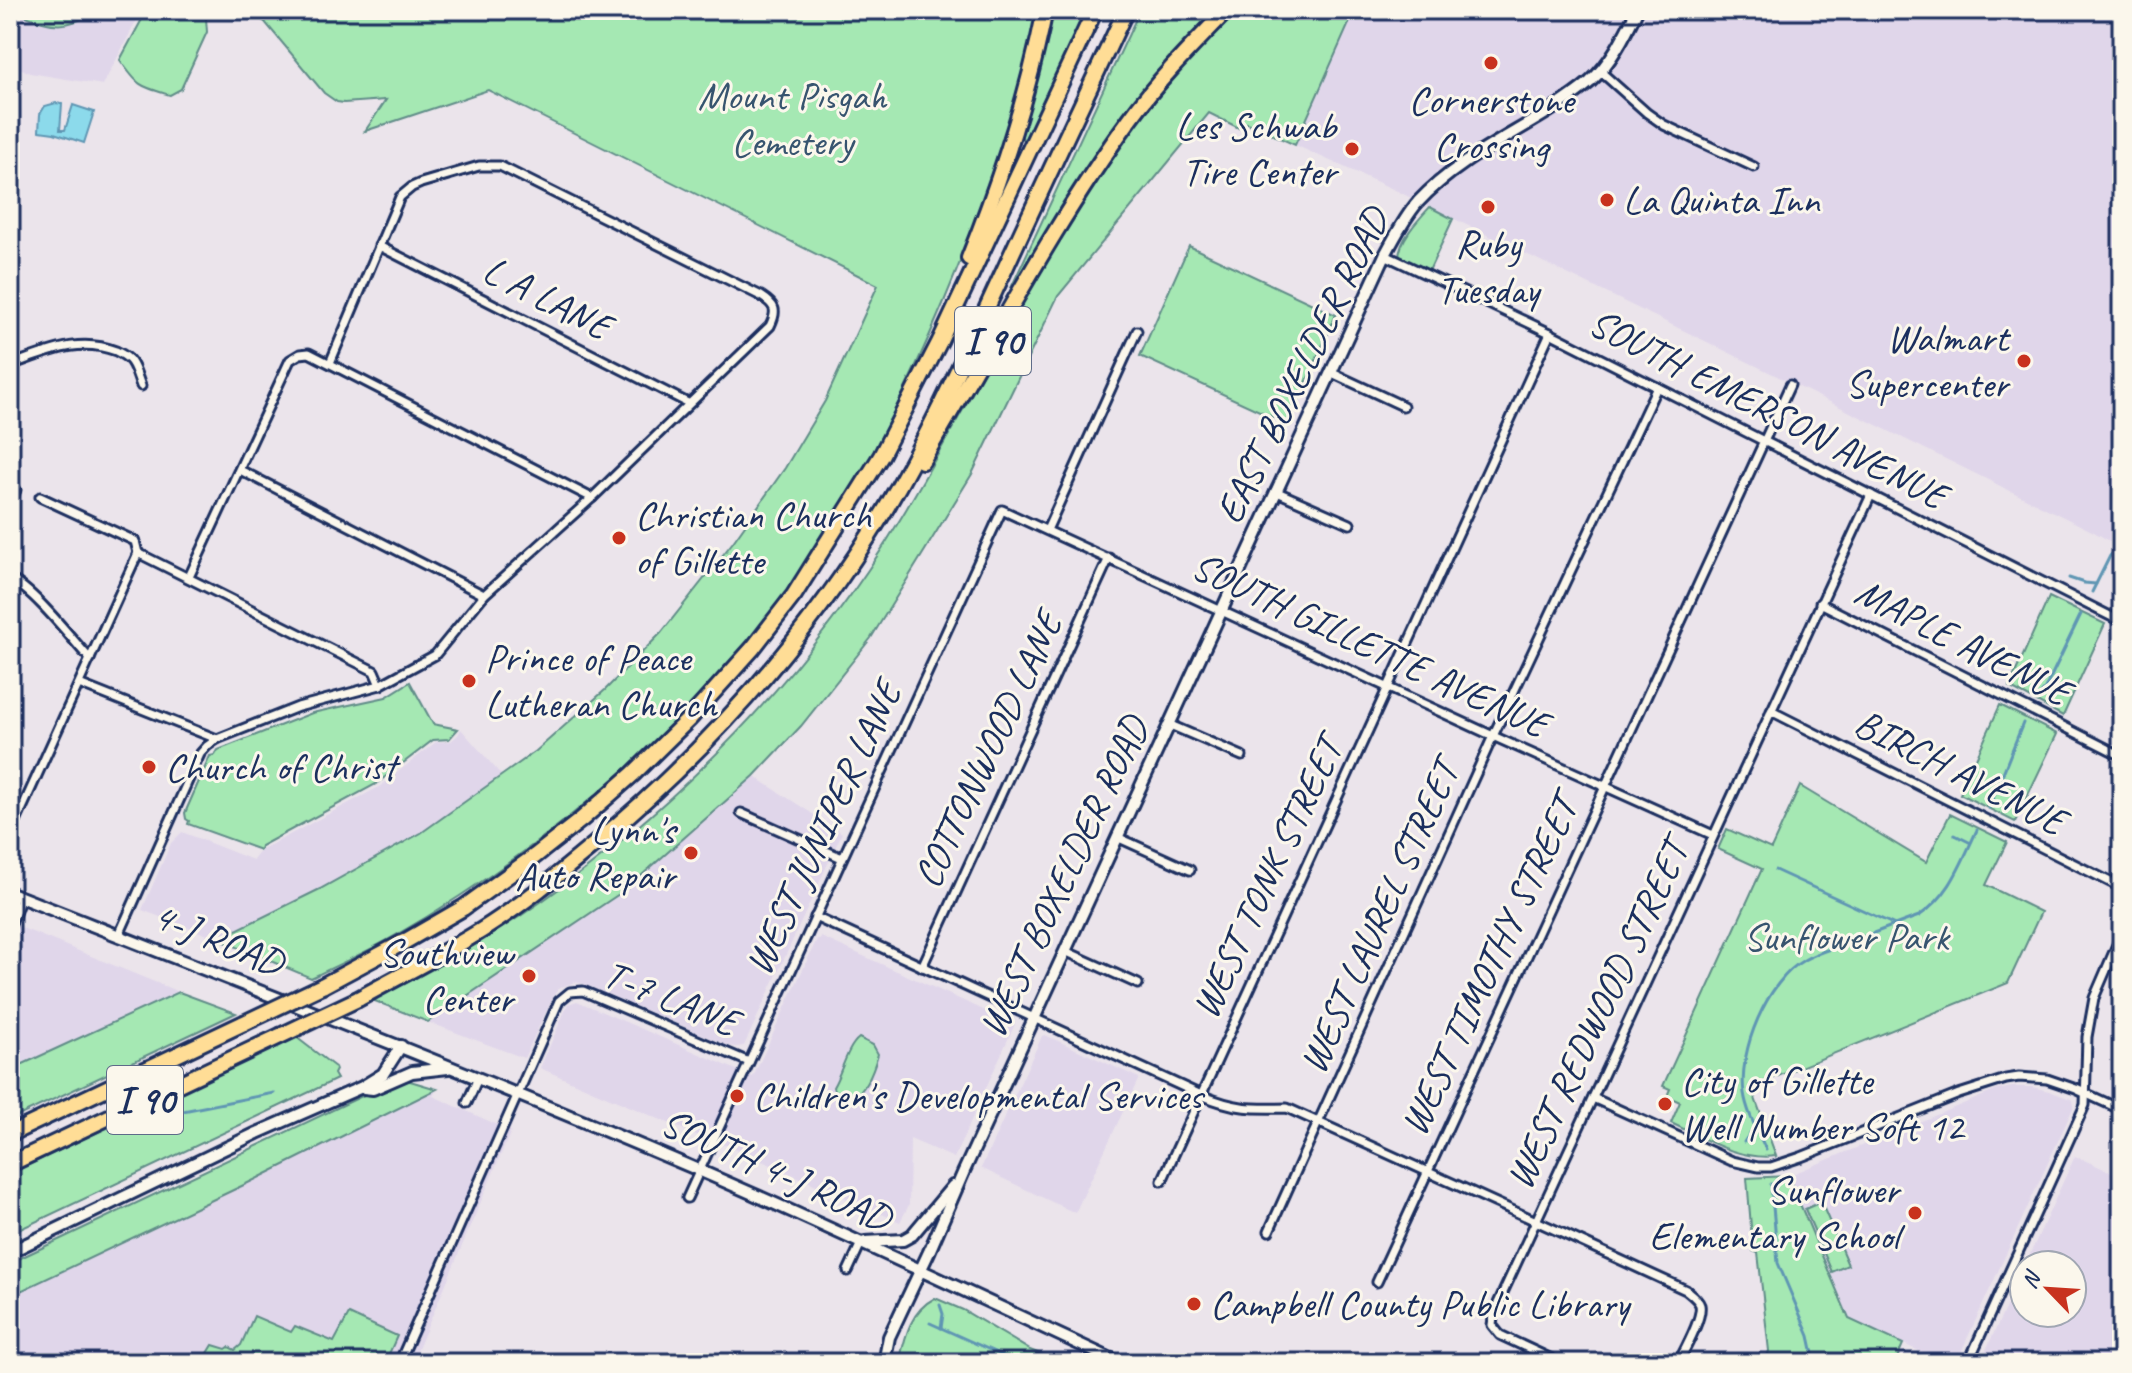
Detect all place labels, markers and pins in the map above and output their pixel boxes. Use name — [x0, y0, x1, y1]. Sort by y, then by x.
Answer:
marker: Cornerstone Crossing — [1482, 54, 1500, 72]
place label: Cornerstone Crossing — [1409, 75, 1576, 171]
place label: Les Schwab Tire Center — [1175, 101, 1340, 197]
marker: Les Schwab Tire Center — [1343, 140, 1361, 158]
place label: La Quinta Inn — [1623, 175, 1820, 225]
marker: La Quinta Inn — [1598, 191, 1616, 209]
marker: Ruby Tuesday — [1479, 198, 1497, 216]
place label: Ruby Tuesday — [1437, 219, 1542, 315]
place label: Walmart Supercenter — [1845, 313, 2012, 409]
marker: Walmart Supercenter — [2015, 352, 2033, 370]
place label: Christian Church of Gillette — [635, 490, 872, 586]
marker: Christian Church of Gillette — [610, 529, 628, 547]
place label: Prince of Peace Lutheran Church — [485, 633, 719, 729]
marker: Prince of Peace Lutheran Church — [460, 672, 478, 690]
place label: Church of Christ — [165, 742, 402, 792]
marker: Church of Christ — [140, 758, 158, 776]
place label: Lynn's Auto Repair — [515, 805, 679, 901]
marker: Lynn's Auto Repair — [682, 844, 700, 862]
place label: Southview Center — [379, 928, 517, 1024]
marker: Southview Center — [520, 967, 538, 985]
place label: City of Gillette Well Number Soft 12 — [1681, 1056, 1966, 1152]
place label: Children's Developmental Services — [753, 1071, 1206, 1121]
marker: Children's Developmental Services — [728, 1087, 746, 1105]
marker: City of Gillette Well Number Soft 12 — [1656, 1095, 1674, 1113]
place label: Sunflower Elementary School — [1649, 1165, 1905, 1261]
marker: Sunflower Elementary School — [1906, 1204, 1924, 1222]
place label: Campbell County Public Library — [1210, 1279, 1632, 1329]
marker: Campbell County Public Library — [1185, 1295, 1203, 1313]

